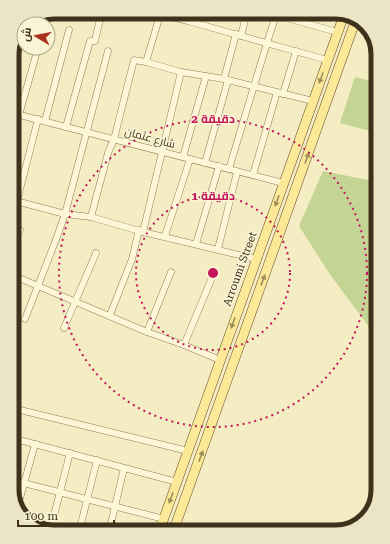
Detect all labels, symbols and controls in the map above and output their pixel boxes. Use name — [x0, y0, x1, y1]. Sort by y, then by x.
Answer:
north arrow — [16, 16, 56, 56]
text: ش — [19, 26, 34, 42]
one-way arrow — [318, 73, 324, 85]
text: 2 دقيقة — [191, 112, 235, 126]
street label: شارع عثمان — [123, 125, 177, 152]
one-way arrow — [304, 152, 310, 164]
text: 1 دقيقة — [191, 189, 235, 203]
one-way arrow — [274, 195, 280, 207]
street label: Arroumi Street — [221, 230, 259, 308]
centre of rings — [206, 266, 220, 280]
one-way arrow — [261, 274, 267, 286]
one-way arrow — [230, 317, 236, 329]
one-way arrow — [198, 449, 204, 461]
one-way arrow — [167, 493, 173, 505]
scale bar — [18, 502, 114, 528]
text: 100 m — [24, 509, 58, 523]

